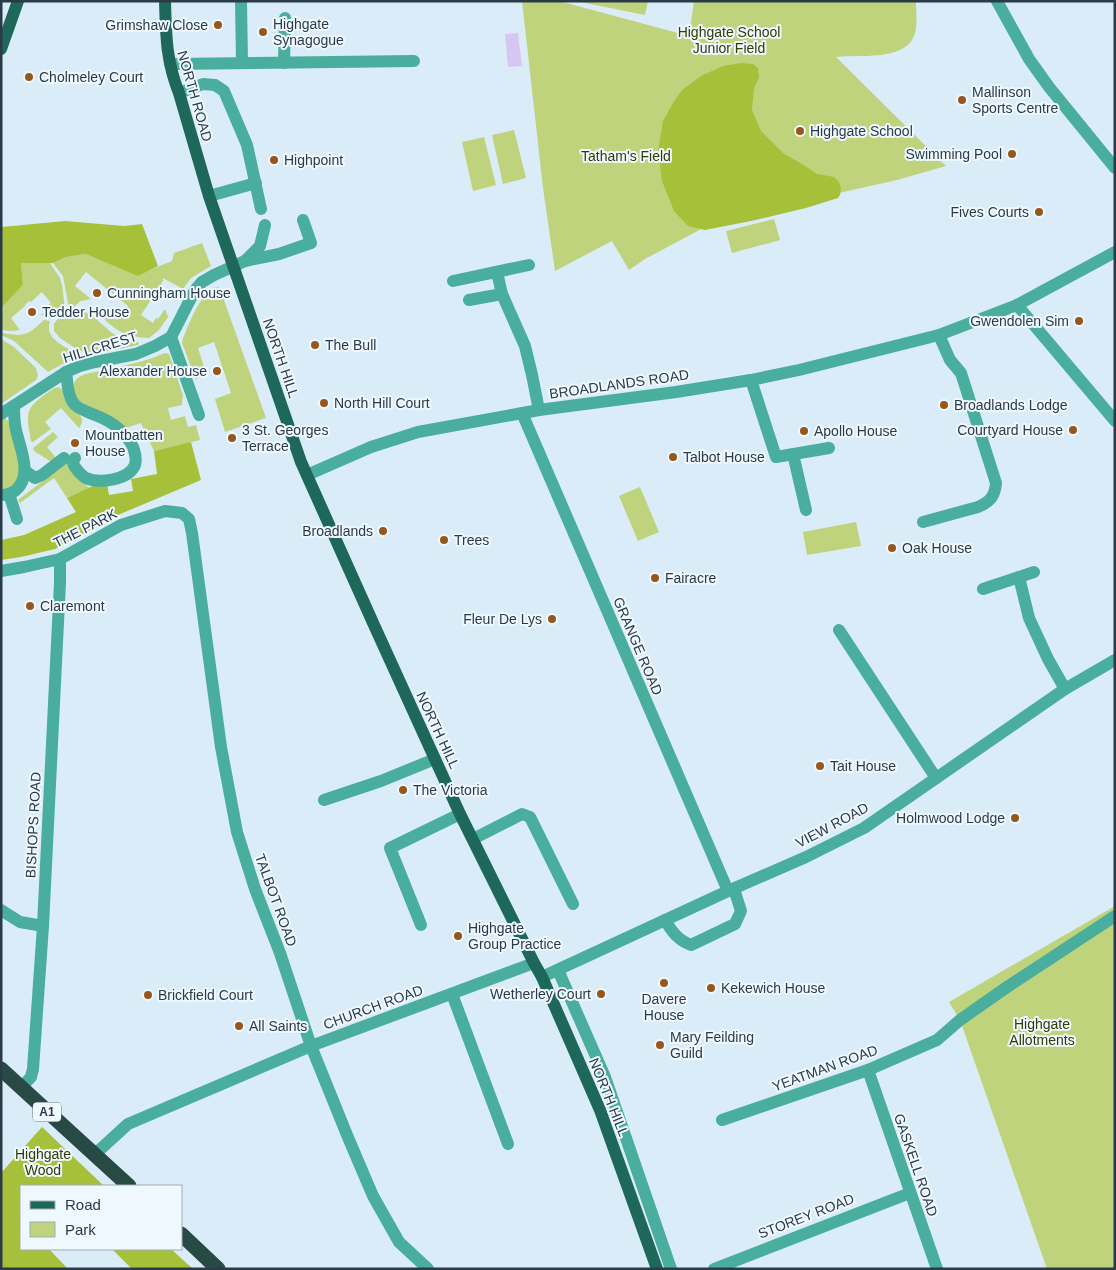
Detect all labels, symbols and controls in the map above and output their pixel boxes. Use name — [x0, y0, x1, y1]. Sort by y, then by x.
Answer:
place label: Highgate Synagogue — [273, 16, 344, 48]
place label: Grimshaw Close — [105, 17, 208, 33]
marker: Grimshaw Close — [212, 19, 224, 31]
park label: Highgate School Junior Field — [678, 24, 780, 56]
marker: Highgate Synagogue — [257, 26, 269, 38]
street label: NORTH ROAD — [174, 49, 216, 143]
place label: Cholmeley Court — [39, 69, 143, 85]
marker: Cholmeley Court — [23, 71, 35, 83]
place label: Mallinson Sports Centre — [972, 84, 1059, 116]
marker: Mallinson Sports Centre — [956, 94, 968, 106]
place label: Highgate School — [810, 123, 913, 139]
marker: Highgate School — [794, 125, 806, 137]
place label: Swimming Pool — [906, 146, 1002, 162]
park label: Tatham's Field — [581, 148, 671, 164]
marker: Swimming Pool — [1006, 148, 1018, 160]
place label: Highpoint — [284, 152, 343, 168]
marker: Highpoint — [268, 154, 280, 166]
place label: Fives Courts — [950, 204, 1029, 220]
marker: Fives Courts — [1033, 206, 1045, 218]
place label: Cunningham House — [107, 285, 231, 301]
marker: Cunningham House — [91, 287, 103, 299]
place label: Tedder House — [42, 304, 129, 320]
marker: Tedder House — [26, 306, 38, 318]
place label: Gwendolen Sim — [970, 313, 1069, 329]
marker: Gwendolen Sim — [1073, 315, 1085, 327]
street label: NORTH HILL — [260, 316, 302, 400]
street label: HILLCREST — [61, 328, 140, 366]
place label: The Bull — [325, 337, 376, 353]
marker: The Bull — [309, 339, 321, 351]
place label: Alexander House — [100, 363, 207, 379]
marker: Alexander House — [211, 365, 223, 377]
street label: BROADLANDS ROAD — [548, 366, 690, 402]
place label: North Hill Court — [334, 395, 430, 411]
marker: North Hill Court — [318, 397, 330, 409]
place label: Broadlands Lodge — [954, 397, 1068, 413]
marker: Broadlands Lodge — [938, 399, 950, 411]
place label: 3 St. Georges Terrace — [242, 422, 328, 454]
place label: Courtyard House — [957, 422, 1063, 438]
place label: Apollo House — [814, 423, 897, 439]
marker: Courtyard House — [1067, 424, 1079, 436]
marker: Apollo House — [798, 425, 810, 437]
place label: Mountbatten House — [85, 427, 163, 459]
marker: 3 St. Georges Terrace — [226, 432, 238, 444]
marker: Mountbatten House — [69, 437, 81, 449]
place label: Talbot House — [683, 449, 765, 465]
marker: Talbot House — [667, 451, 679, 463]
street label: THE PARK — [51, 505, 120, 551]
place label: Broadlands — [302, 523, 373, 539]
marker: Broadlands — [377, 525, 389, 537]
place label: Trees — [454, 532, 489, 548]
marker: Trees — [438, 534, 450, 546]
place label: Oak House — [902, 540, 972, 556]
marker: Oak House — [886, 542, 898, 554]
place label: Fairacre — [665, 570, 717, 586]
marker: Fairacre — [649, 572, 661, 584]
street label: GRANGE ROAD — [610, 595, 666, 697]
place label: Claremont — [40, 598, 105, 614]
marker: Claremont — [24, 600, 36, 612]
place label: Fleur De Lys — [463, 611, 542, 627]
marker: Fleur De Lys — [546, 613, 558, 625]
street label: NORTH HILL — [413, 689, 463, 771]
place label: Tait House — [830, 758, 896, 774]
marker: Tait House — [814, 760, 826, 772]
street label: BISHOPS ROAD — [22, 771, 44, 879]
place label: The Victoria — [413, 782, 488, 798]
marker: The Victoria — [397, 784, 409, 796]
street label: VIEW ROAD — [793, 799, 871, 851]
place label: Holmwood Lodge — [896, 810, 1005, 826]
marker: Holmwood Lodge — [1009, 812, 1021, 824]
street label: TALBOT ROAD — [252, 851, 300, 949]
place label: Highgate Group Practice — [468, 920, 562, 952]
marker: Highgate Group Practice — [452, 930, 464, 942]
marker: Davere House — [658, 977, 670, 989]
place label: Kekewich House — [721, 980, 825, 996]
street label: CHURCH ROAD — [321, 982, 425, 1032]
marker: Kekewich House — [705, 982, 717, 994]
place label: Wetherley Court — [490, 986, 591, 1002]
place label: Brickfield Court — [158, 987, 253, 1003]
marker: Wetherley Court — [595, 988, 607, 1000]
marker: Brickfield Court — [142, 989, 154, 1001]
place label: Davere House — [641, 991, 687, 1023]
park label: Highgate Allotments — [1009, 1016, 1075, 1048]
place label: All Saints — [249, 1018, 307, 1034]
marker: All Saints — [233, 1020, 245, 1032]
place label: Mary Feilding Guild — [670, 1029, 754, 1061]
marker: Mary Feilding Guild — [654, 1039, 666, 1051]
street label: YEATMAN ROAD — [770, 1042, 880, 1094]
street label: NORTH HILL — [586, 1056, 632, 1139]
road number: A1 — [33, 1102, 61, 1122]
street label: GASKELL ROAD — [891, 1112, 941, 1218]
park label: Highgate Wood — [15, 1146, 71, 1178]
legend — [20, 1185, 182, 1250]
street label: STOREY ROAD — [756, 1190, 856, 1242]
text: Road — [65, 1196, 101, 1213]
text: Park — [65, 1221, 96, 1238]

